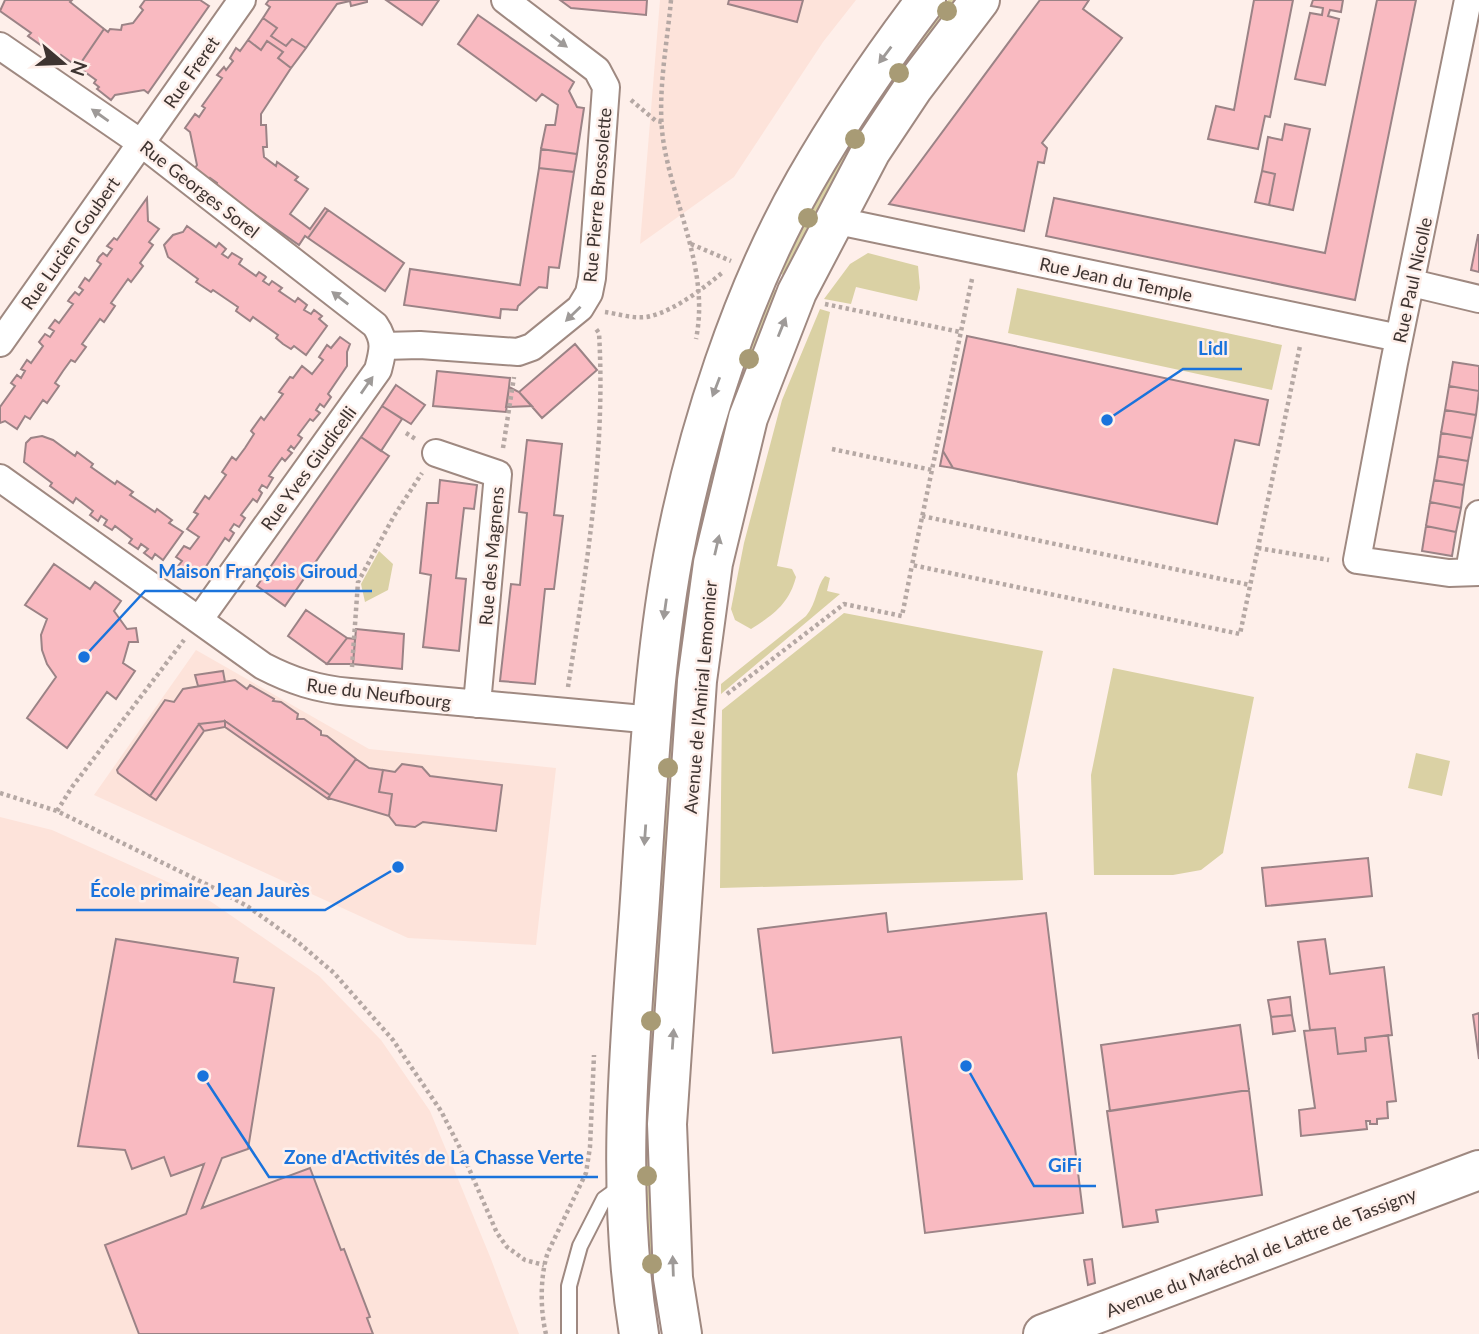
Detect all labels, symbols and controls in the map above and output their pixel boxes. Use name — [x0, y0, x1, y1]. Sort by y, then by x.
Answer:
north arrow — [28, 28, 98, 98]
street label: Rue Freret — [158, 32, 224, 112]
one-way arrow — [550, 34, 568, 48]
one-way arrow — [877, 45, 892, 63]
text: N — [66, 58, 93, 79]
street label: Rue Pierre Brossolette — [578, 107, 616, 283]
one-way arrow — [90, 109, 110, 122]
street label: Rue Georges Sorel — [136, 136, 264, 242]
street label: Rue Lucien Goubert — [16, 172, 124, 314]
street label: Rue Paul Nicolle — [1388, 215, 1436, 345]
street label: Rue Jean du Temple — [1038, 252, 1194, 306]
one-way arrow — [331, 291, 349, 305]
one-way arrow — [565, 306, 582, 322]
one-way arrow — [777, 316, 788, 337]
callout: Lidl — [1183, 329, 1242, 369]
text: Lidl — [1198, 336, 1228, 359]
one-way arrow — [360, 376, 374, 394]
one-way arrow — [711, 377, 722, 398]
street label: Rue Yves Giudicelli — [256, 402, 360, 534]
street label: Rue des Magnens — [474, 486, 508, 626]
one-way arrow — [712, 533, 723, 555]
callout: Maison François Giroud — [145, 551, 372, 591]
text: Maison François Giroud — [158, 559, 358, 582]
street label: Avenue de l'Amiral Lemonnier — [679, 579, 721, 815]
one-way arrow — [660, 598, 671, 620]
street label: Rue du Neufbourg — [306, 673, 452, 713]
one-way arrow — [639, 825, 650, 847]
callout: École primaire Jean Jaurès — [76, 870, 325, 910]
text: École primaire Jean Jaurès — [90, 878, 310, 901]
one-way arrow — [668, 1028, 679, 1050]
callout: Zone d'Activités de La Chasse Verte — [269, 1137, 598, 1177]
text: Zone d'Activités de La Chasse Verte — [284, 1145, 584, 1168]
callout: GiFi — [1034, 1146, 1096, 1186]
text: GiFi — [1048, 1153, 1082, 1176]
street label: Avenue du Maréchal de Lattre de Tassigny — [1103, 1182, 1420, 1322]
one-way arrow — [667, 1255, 678, 1277]

